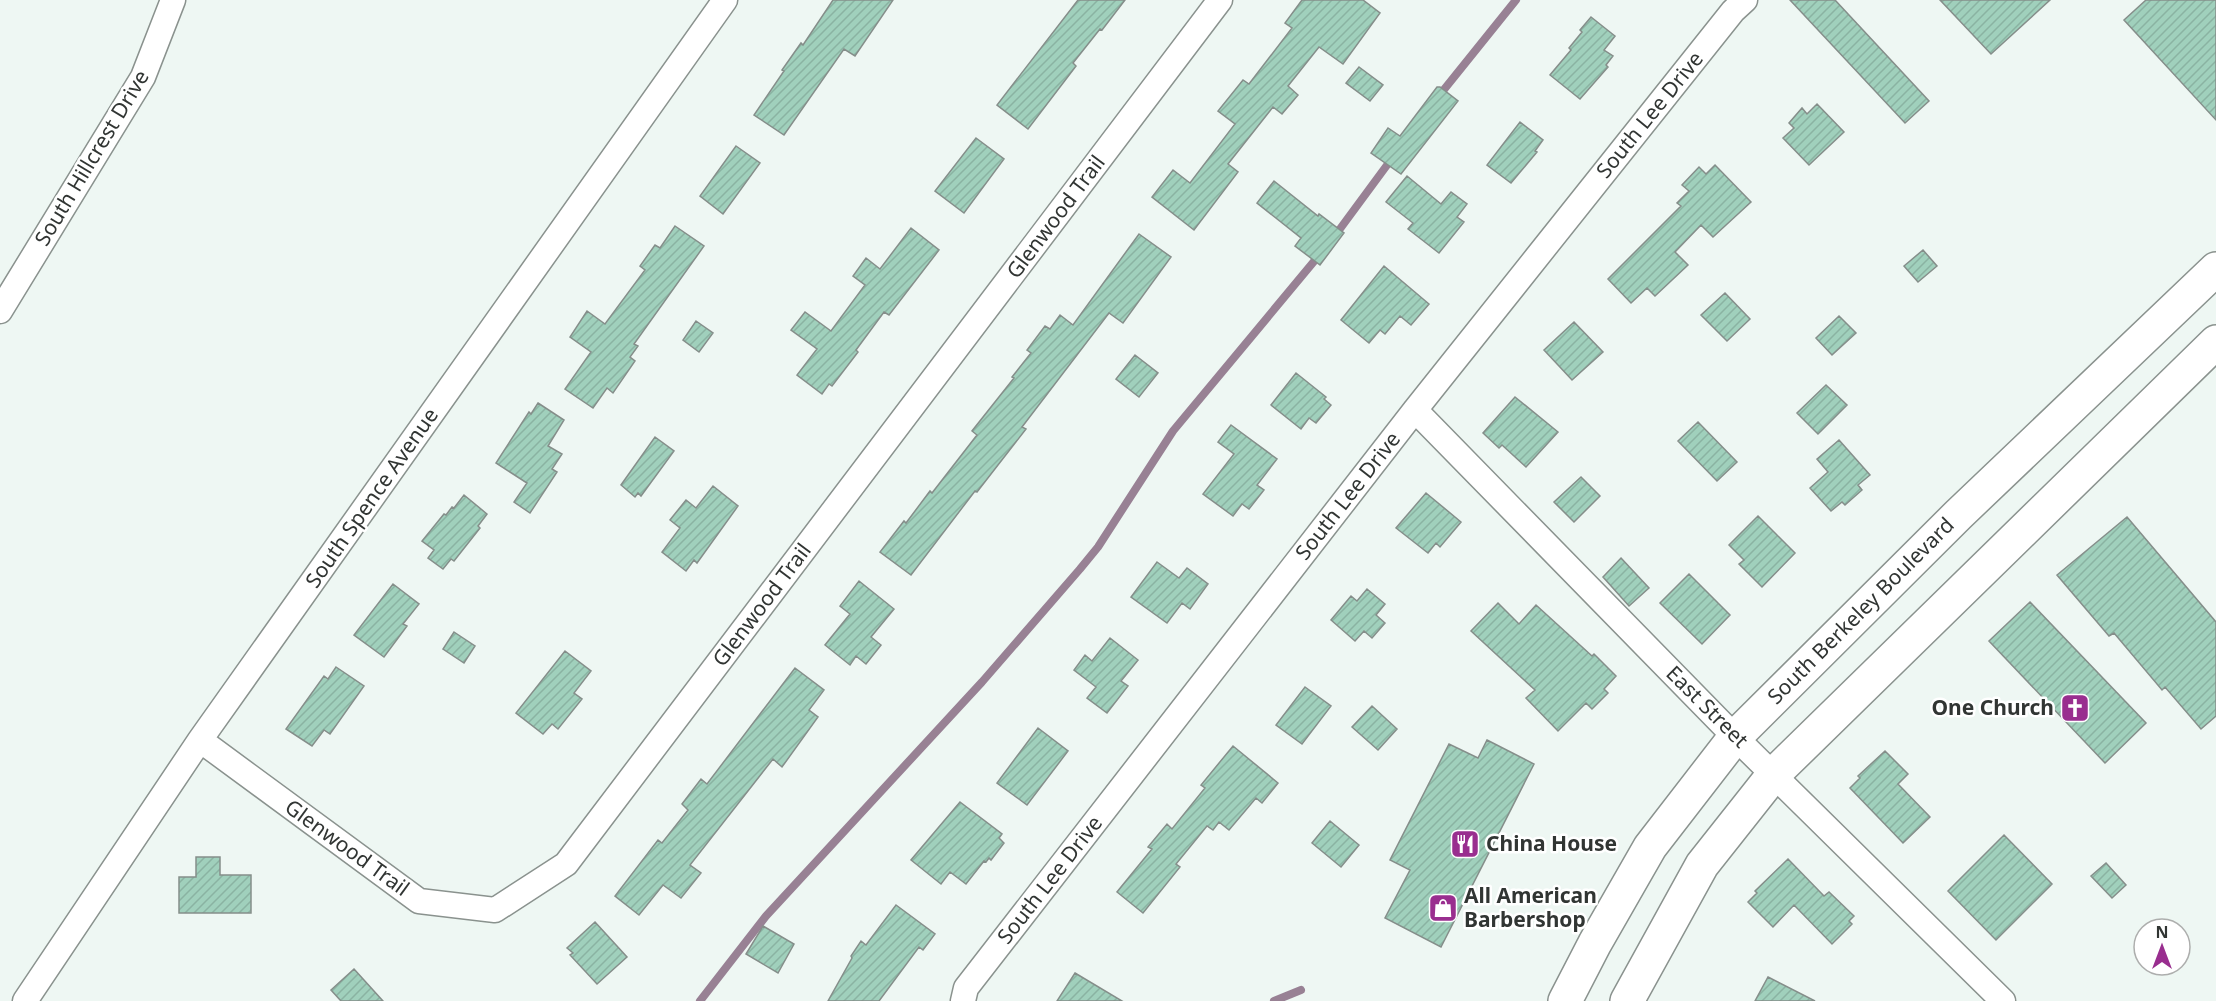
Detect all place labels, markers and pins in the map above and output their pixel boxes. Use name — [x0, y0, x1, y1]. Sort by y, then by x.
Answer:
church icon: One Church — [2059, 692, 2091, 724]
place label: One Church — [1932, 693, 2054, 721]
restaurant icon: China House — [1449, 828, 1481, 860]
place label: China House — [1486, 829, 1617, 857]
place label: All American Barbershop — [1464, 881, 1597, 933]
shop icon: All American Barbershop — [1427, 892, 1459, 924]

